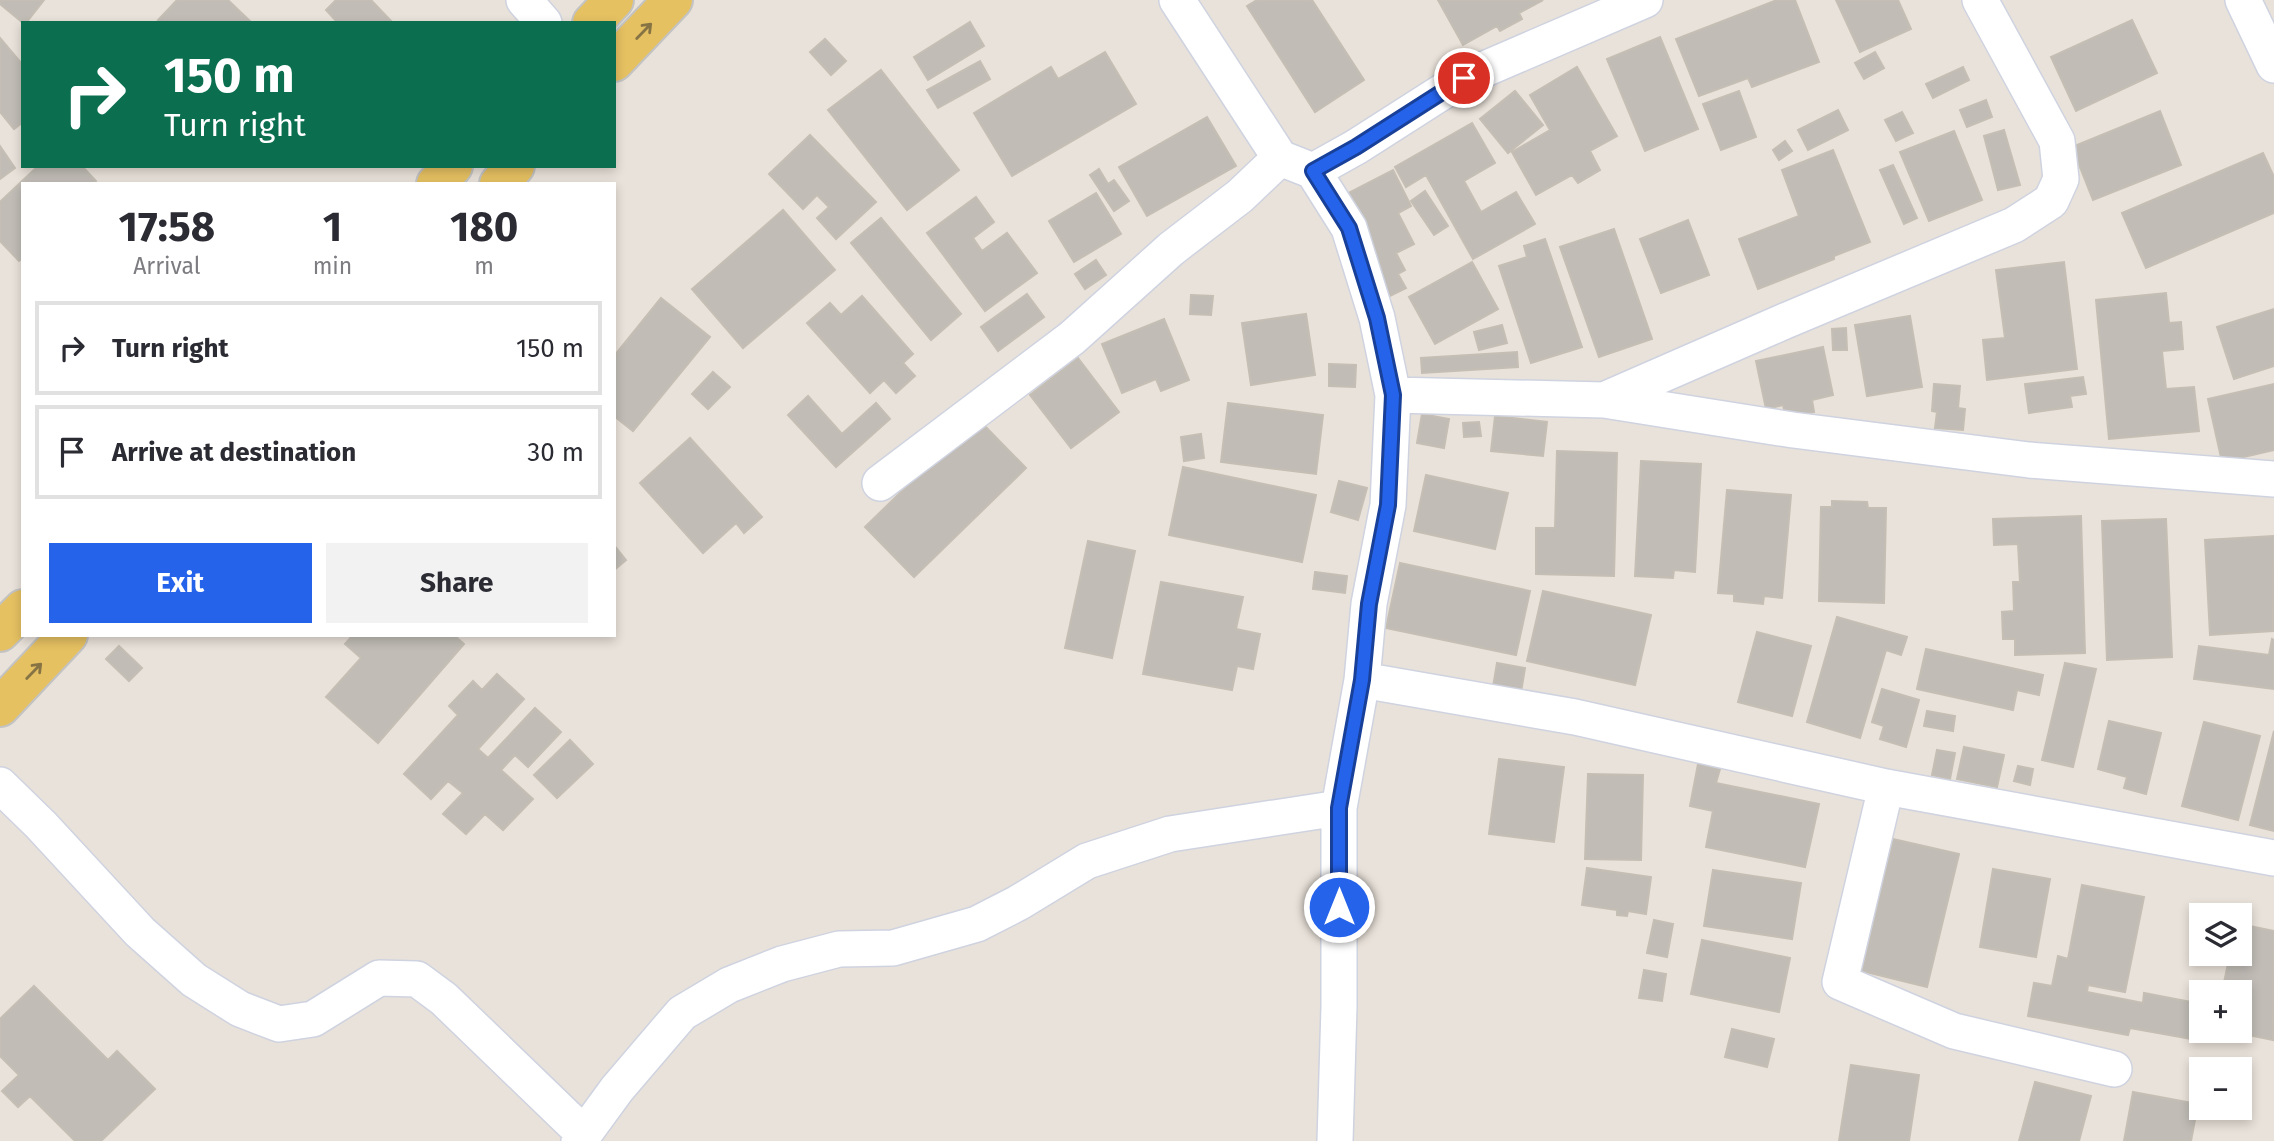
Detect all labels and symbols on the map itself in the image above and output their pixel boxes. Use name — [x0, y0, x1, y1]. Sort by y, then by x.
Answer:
one-way arrow — [635, 23, 652, 40]
pin — [1434, 48, 1494, 108]
one-way arrow — [26, 663, 43, 680]
position arrow — [1302, 870, 1376, 944]

